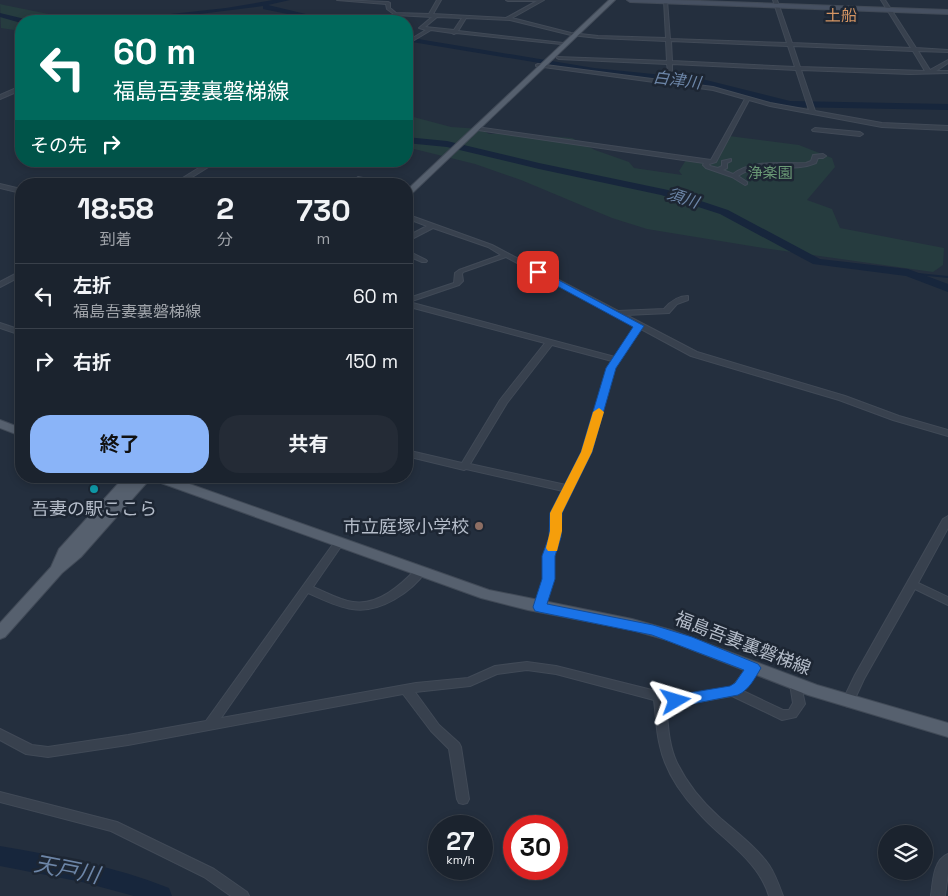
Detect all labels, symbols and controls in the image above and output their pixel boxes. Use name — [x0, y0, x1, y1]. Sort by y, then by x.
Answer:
district label: 土船 — [825, 5, 857, 26]
text: 60 m — [113, 30, 196, 74]
icon: left — [30, 35, 95, 100]
water label: 白津川 — [652, 67, 704, 94]
text: 福島吾妻裏磐梯線 — [113, 77, 289, 105]
icon: right — [97, 130, 125, 158]
text: その先 — [30, 133, 87, 158]
park label: 浄楽園 — [747, 163, 793, 182]
water label: 須川 — [665, 183, 703, 214]
text: 18:58 — [77, 189, 154, 228]
text: 2 — [216, 189, 234, 228]
text: 730 — [296, 191, 351, 230]
text: m — [317, 228, 330, 249]
text: 到着 — [100, 229, 132, 250]
text: 分 — [217, 229, 233, 250]
pin — [517, 251, 559, 293]
icon: arrive — [524, 258, 552, 286]
text: 左折 — [73, 273, 111, 298]
icon: left — [30, 282, 58, 310]
text: 60 m — [353, 284, 398, 309]
text: 福島吾妻裏磐梯線 — [73, 301, 201, 322]
icon: right — [30, 347, 58, 375]
text: 150 m — [345, 349, 398, 374]
text: 右折 — [73, 350, 111, 375]
button: 終了 — [30, 415, 209, 473]
button: 共有 — [219, 415, 398, 473]
marker: 吾妻の駅ここら — [88, 483, 100, 495]
place label: 吾妻の駅ここら — [31, 497, 157, 520]
place label: 市立庭塚小学校 — [343, 515, 469, 538]
marker: 市立庭塚小学校 — [473, 520, 485, 532]
street label: 福島吾妻裏磐梯線 — [672, 606, 814, 680]
position arrow — [649, 674, 701, 726]
speed limit sign: 30 — [503, 815, 568, 880]
text: 27 — [446, 825, 475, 857]
map controls — [878, 825, 933, 880]
button: layers — [878, 825, 933, 880]
water label: 天戸川 — [32, 849, 104, 889]
text: km/h — [446, 852, 475, 868]

